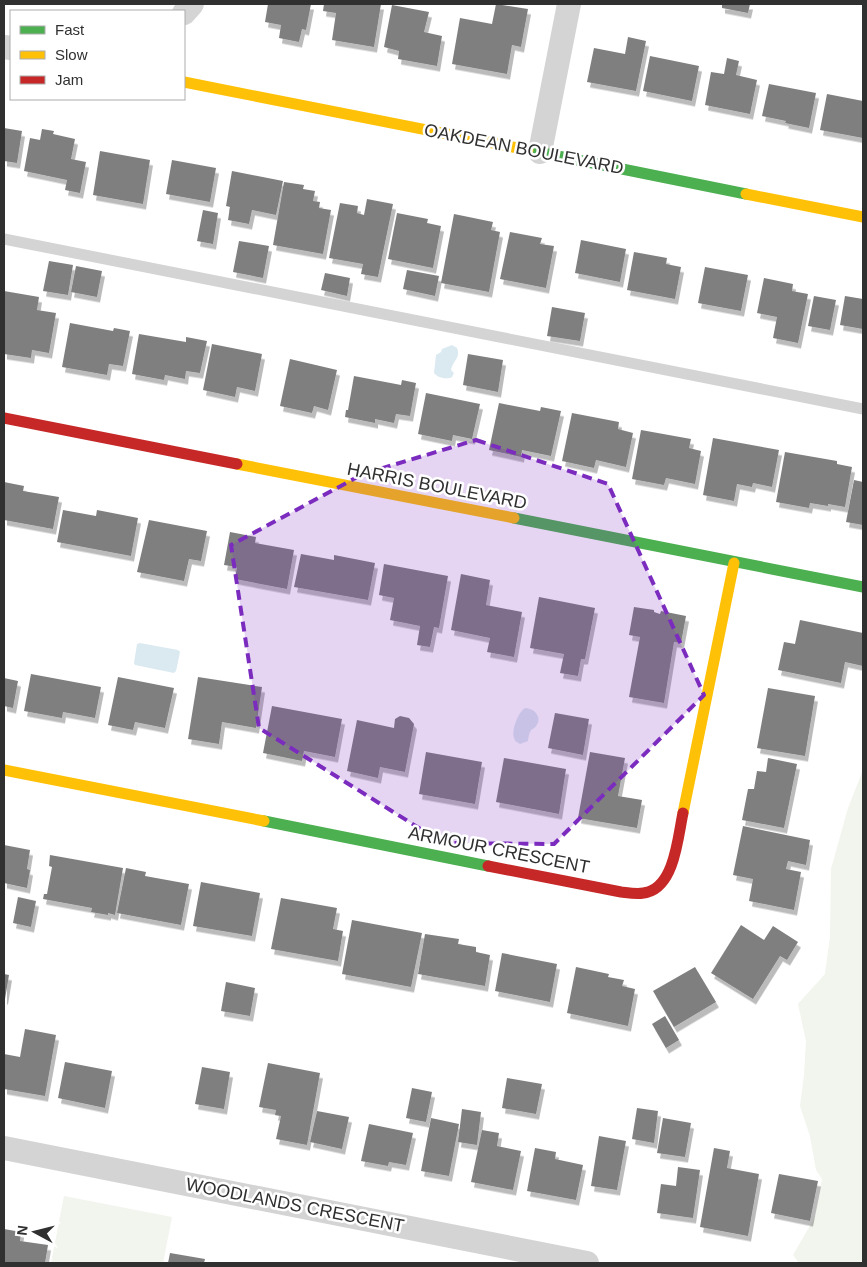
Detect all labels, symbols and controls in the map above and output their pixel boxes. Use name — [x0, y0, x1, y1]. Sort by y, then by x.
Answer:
legend — [10, 10, 185, 100]
text: Fast — [55, 21, 85, 38]
text: Slow — [55, 46, 88, 63]
text: Jam — [55, 71, 83, 88]
street label: OAKDEAN BOULEVARD — [423, 120, 625, 178]
street label: HARRIS BOULEVARD — [345, 459, 529, 513]
street label: ARMOUR CRESCENT — [407, 823, 591, 877]
street label: WOODLANDS CRESCENT — [184, 1174, 406, 1236]
north arrow — [10, 1207, 60, 1257]
text: N — [14, 1224, 31, 1236]

